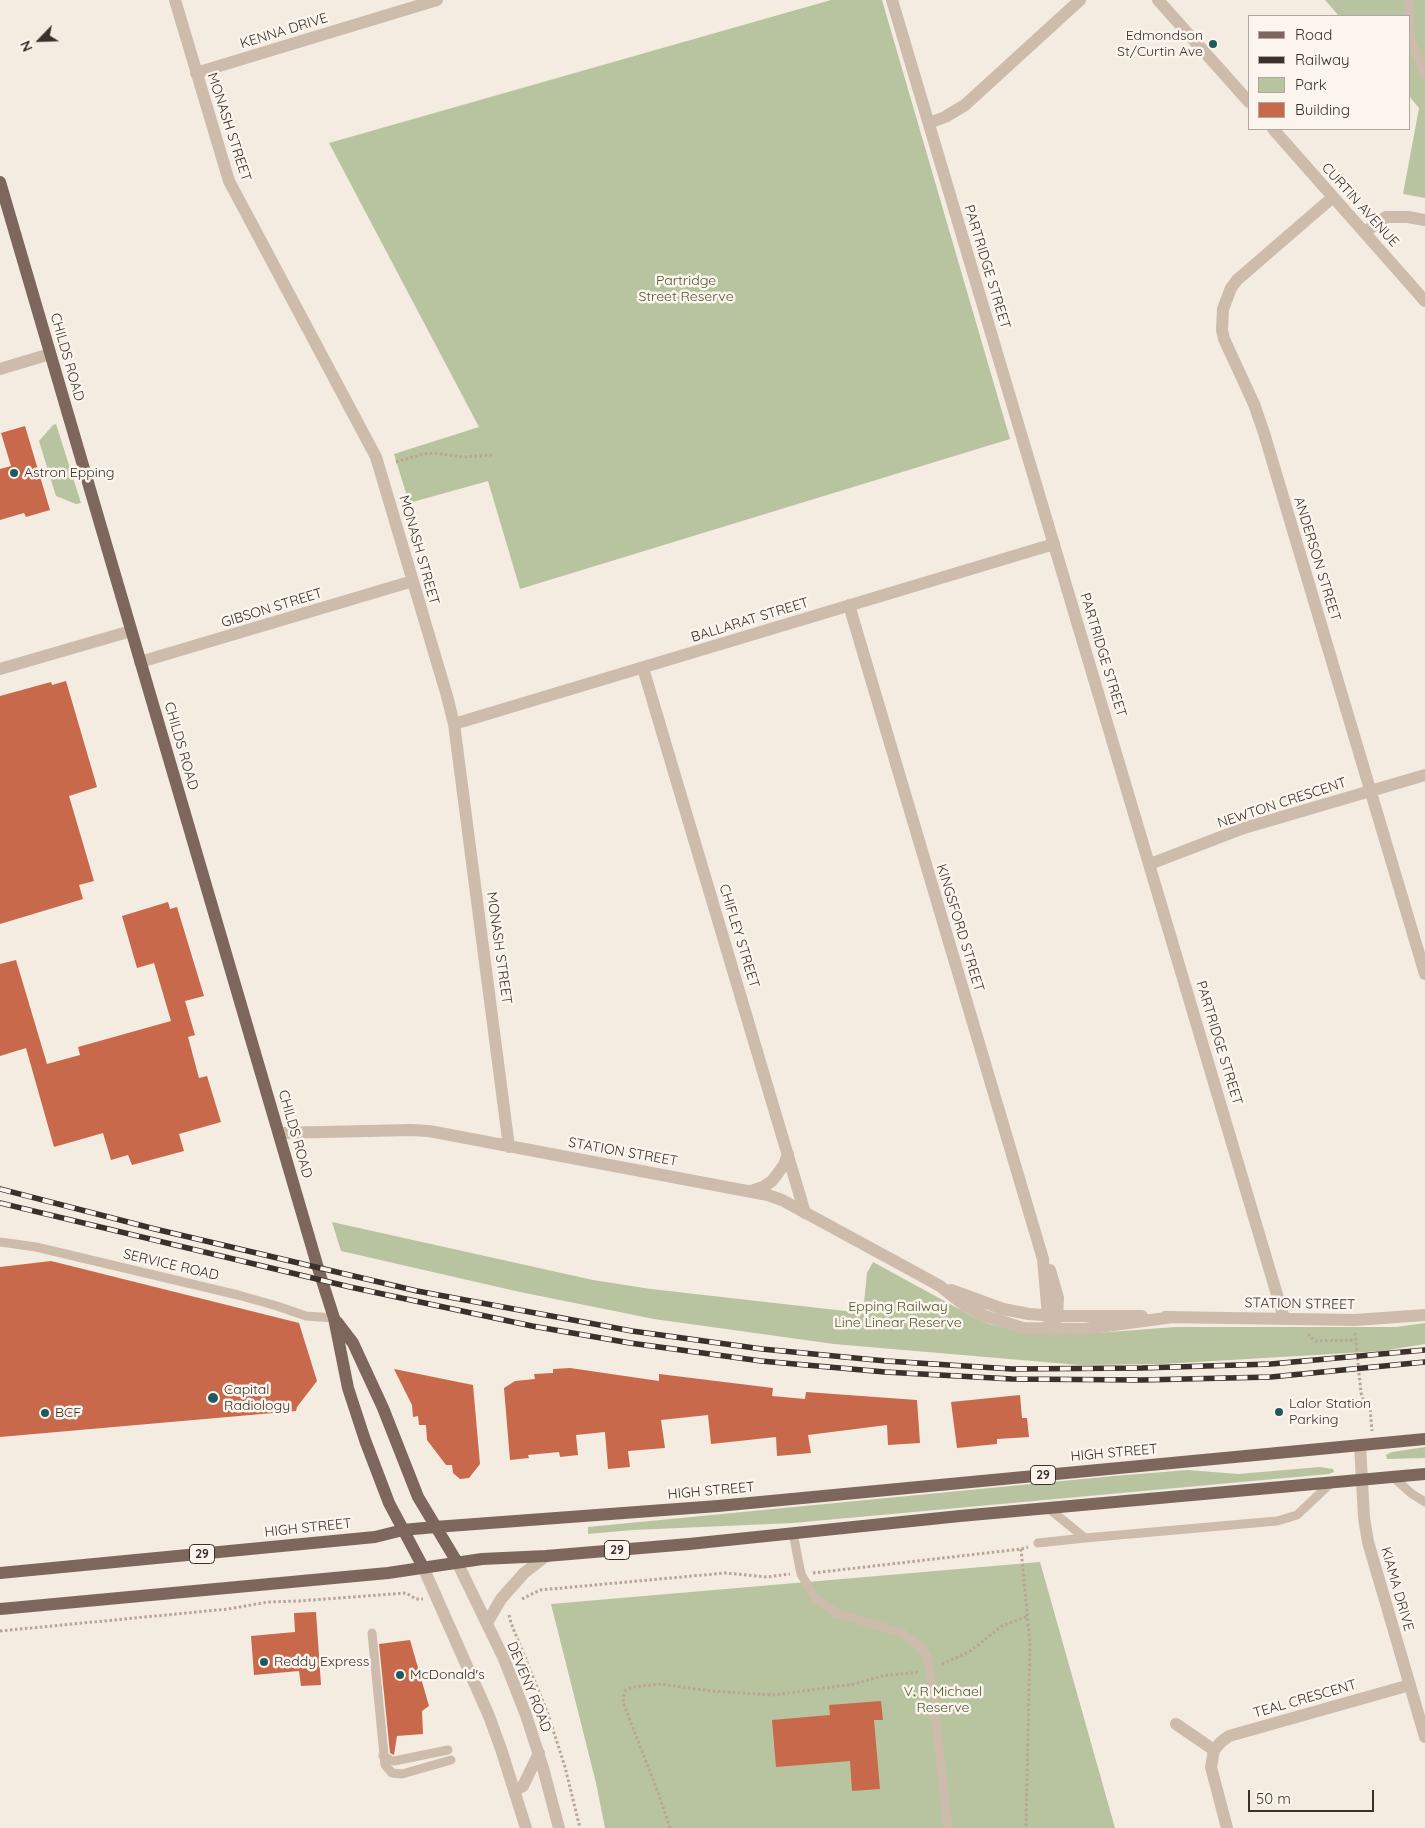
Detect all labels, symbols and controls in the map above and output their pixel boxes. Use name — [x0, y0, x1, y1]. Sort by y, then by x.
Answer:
street label: KENNA DRIVE — [238, 10, 330, 52]
north arrow — [15, 15, 65, 65]
legend — [1248, 15, 1410, 130]
text: Road — [1295, 25, 1332, 44]
place label: Edmondson St/Curtin Ave — [1117, 28, 1203, 60]
text: N — [16, 38, 37, 54]
marker: Edmondson St/Curtin Ave — [1207, 38, 1219, 50]
text: Railway — [1295, 50, 1350, 69]
street label: MONASH STREET — [203, 70, 255, 184]
text: Park — [1295, 75, 1327, 94]
text: Building — [1295, 100, 1350, 119]
street label: CURTIN AVENUE — [1318, 159, 1402, 251]
street label: PARTRIDGE STREET — [960, 203, 1014, 331]
park label: Partridge Street Reserve — [638, 273, 734, 306]
street label: CHILDS ROAD — [46, 311, 88, 403]
place label: Astron Epping — [24, 465, 115, 481]
marker: Astron Epping — [8, 467, 20, 479]
street label: MONASH STREET — [395, 493, 443, 607]
street label: ANDERSON STREET — [1290, 495, 1344, 623]
street label: GIBSON STREET — [219, 585, 325, 631]
street label: PARTRIDGE STREET — [1076, 591, 1130, 719]
street label: BALLARAT STREET — [689, 594, 811, 646]
street label: CHILDS ROAD — [160, 700, 202, 792]
street label: NEWTON CRESCENT — [1215, 774, 1349, 832]
street label: KINGSFORD STREET — [933, 862, 987, 994]
street label: CHIFLEY STREET — [715, 882, 763, 990]
street label: MONASH STREET — [483, 891, 515, 1005]
street label: PARTRIDGE STREET — [1192, 979, 1246, 1107]
street label: CHILDS ROAD — [274, 1088, 316, 1180]
street label: STATION STREET — [567, 1134, 679, 1170]
street label: SERVICE ROAD — [121, 1246, 221, 1284]
street label: STATION STREET — [1244, 1295, 1356, 1313]
park label: Epping Railway Line Linear Reserve — [834, 1299, 962, 1331]
place label: Capital Radiology — [224, 1382, 290, 1414]
marker: Capital Radiology — [206, 1391, 220, 1405]
place label: Lalor Station Parking — [1289, 1396, 1371, 1428]
place label: BCF — [55, 1405, 81, 1421]
marker: Lalor Station Parking — [1273, 1406, 1285, 1418]
marker: BCF — [39, 1407, 51, 1419]
street label: HIGH STREET — [1070, 1441, 1158, 1465]
road number: 29 — [1030, 1466, 1056, 1484]
street label: HIGH STREET — [667, 1479, 755, 1503]
street label: HIGH STREET — [264, 1515, 352, 1541]
road number: 29 — [604, 1540, 630, 1560]
road number: 29 — [190, 1545, 214, 1564]
street label: KIAMA DRIVE — [1377, 1545, 1417, 1633]
street label: DEVENY ROAD — [503, 1639, 555, 1735]
place label: Reddy Express — [274, 1654, 369, 1670]
marker: Reddy Express — [258, 1656, 270, 1668]
place label: McDonald's — [410, 1667, 485, 1683]
marker: McDonald's — [394, 1669, 406, 1681]
street label: TEAL CRESCENT — [1251, 1676, 1359, 1722]
park label: V. R Michael Reserve — [904, 1684, 982, 1716]
scale bar — [1250, 1780, 1376, 1812]
text: 50 m — [1256, 1789, 1291, 1808]

